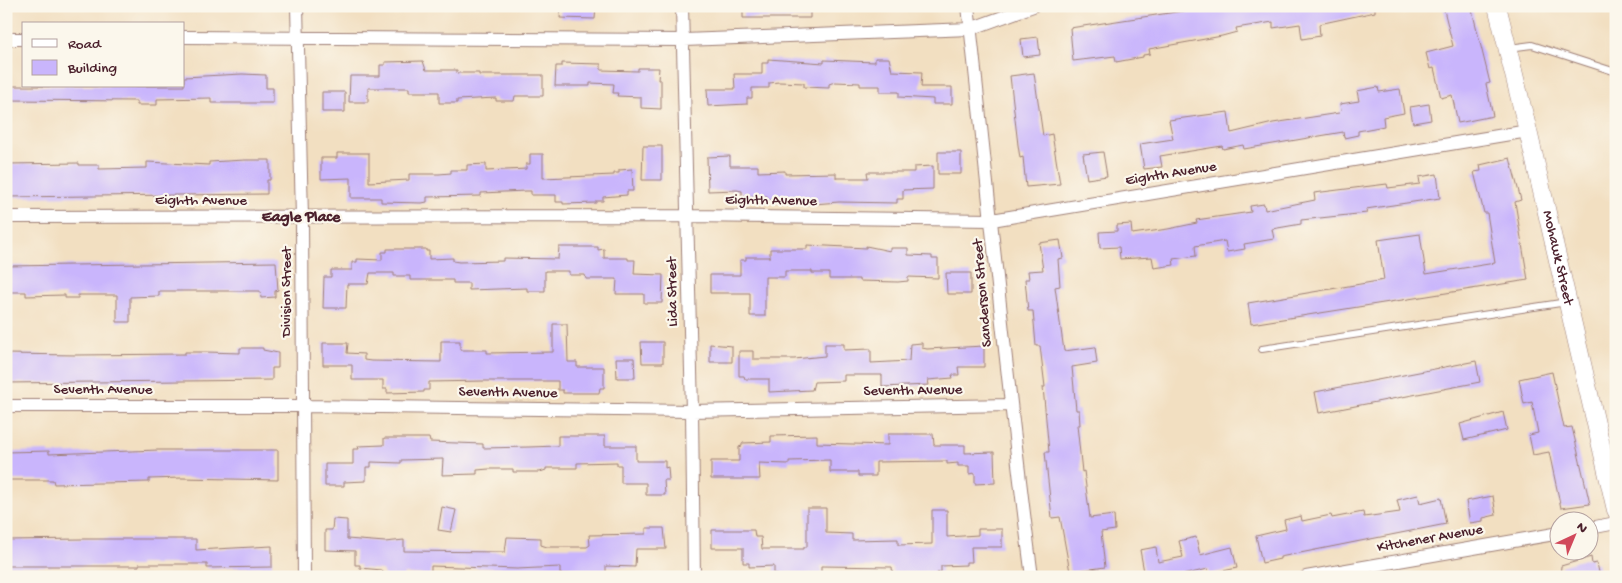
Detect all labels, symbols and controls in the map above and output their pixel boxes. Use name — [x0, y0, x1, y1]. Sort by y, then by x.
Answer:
legend — [22, 22, 185, 88]
text: Road — [68, 36, 102, 54]
text: Building — [67, 60, 117, 78]
street label: Eighth Avenue — [1124, 158, 1218, 190]
street label: Eighth Avenue — [725, 191, 817, 211]
street label: Eighth Avenue — [155, 192, 247, 210]
district label: Eagle Place — [262, 209, 341, 228]
street label: Mohawk Street — [1538, 209, 1578, 309]
street label: Sanderson Street — [969, 236, 997, 348]
street label: Division Street — [278, 245, 296, 338]
street label: Lida Street — [663, 255, 683, 327]
street label: Seventh Avenue — [53, 381, 153, 399]
street label: Seventh Avenue — [863, 381, 963, 401]
street label: Seventh Avenue — [458, 383, 558, 403]
north arrow — [1550, 510, 1600, 560]
text: N — [1572, 519, 1590, 538]
street label: Kitchener Avenue — [1376, 521, 1485, 557]

